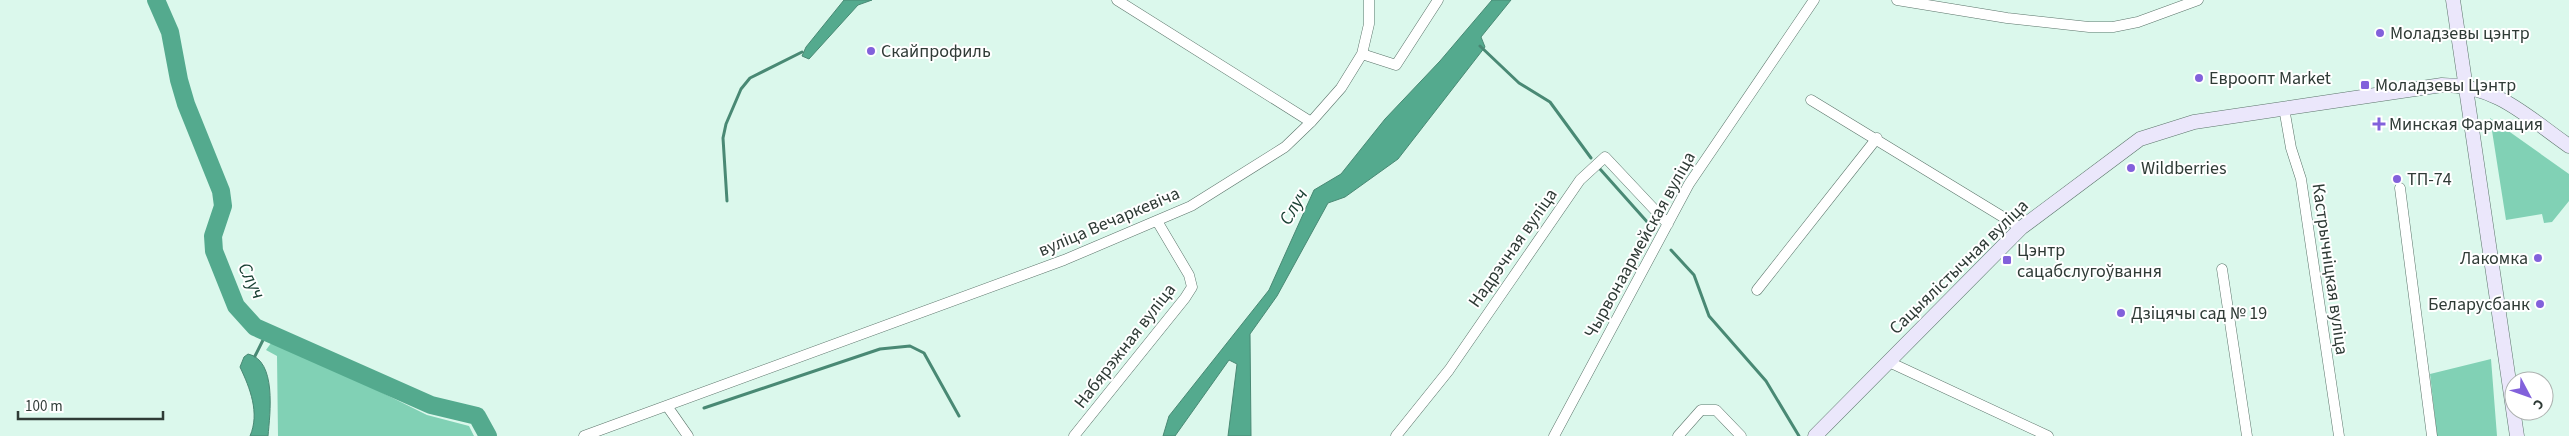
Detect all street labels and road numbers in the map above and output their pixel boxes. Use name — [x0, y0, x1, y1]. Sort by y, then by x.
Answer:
street label: Чырвонаармейская вуліца — [1578, 147, 1702, 343]
street label: вуліца Вечаркевіча — [1034, 181, 1184, 263]
street label: Кастрычніцкая вуліца — [2306, 182, 2354, 356]
street label: Надрэчная вуліца — [1463, 183, 1563, 313]
street label: Сацыялістычная вуліца — [1884, 194, 2034, 340]
street label: Набярэжная вуліца — [1068, 278, 1182, 414]

